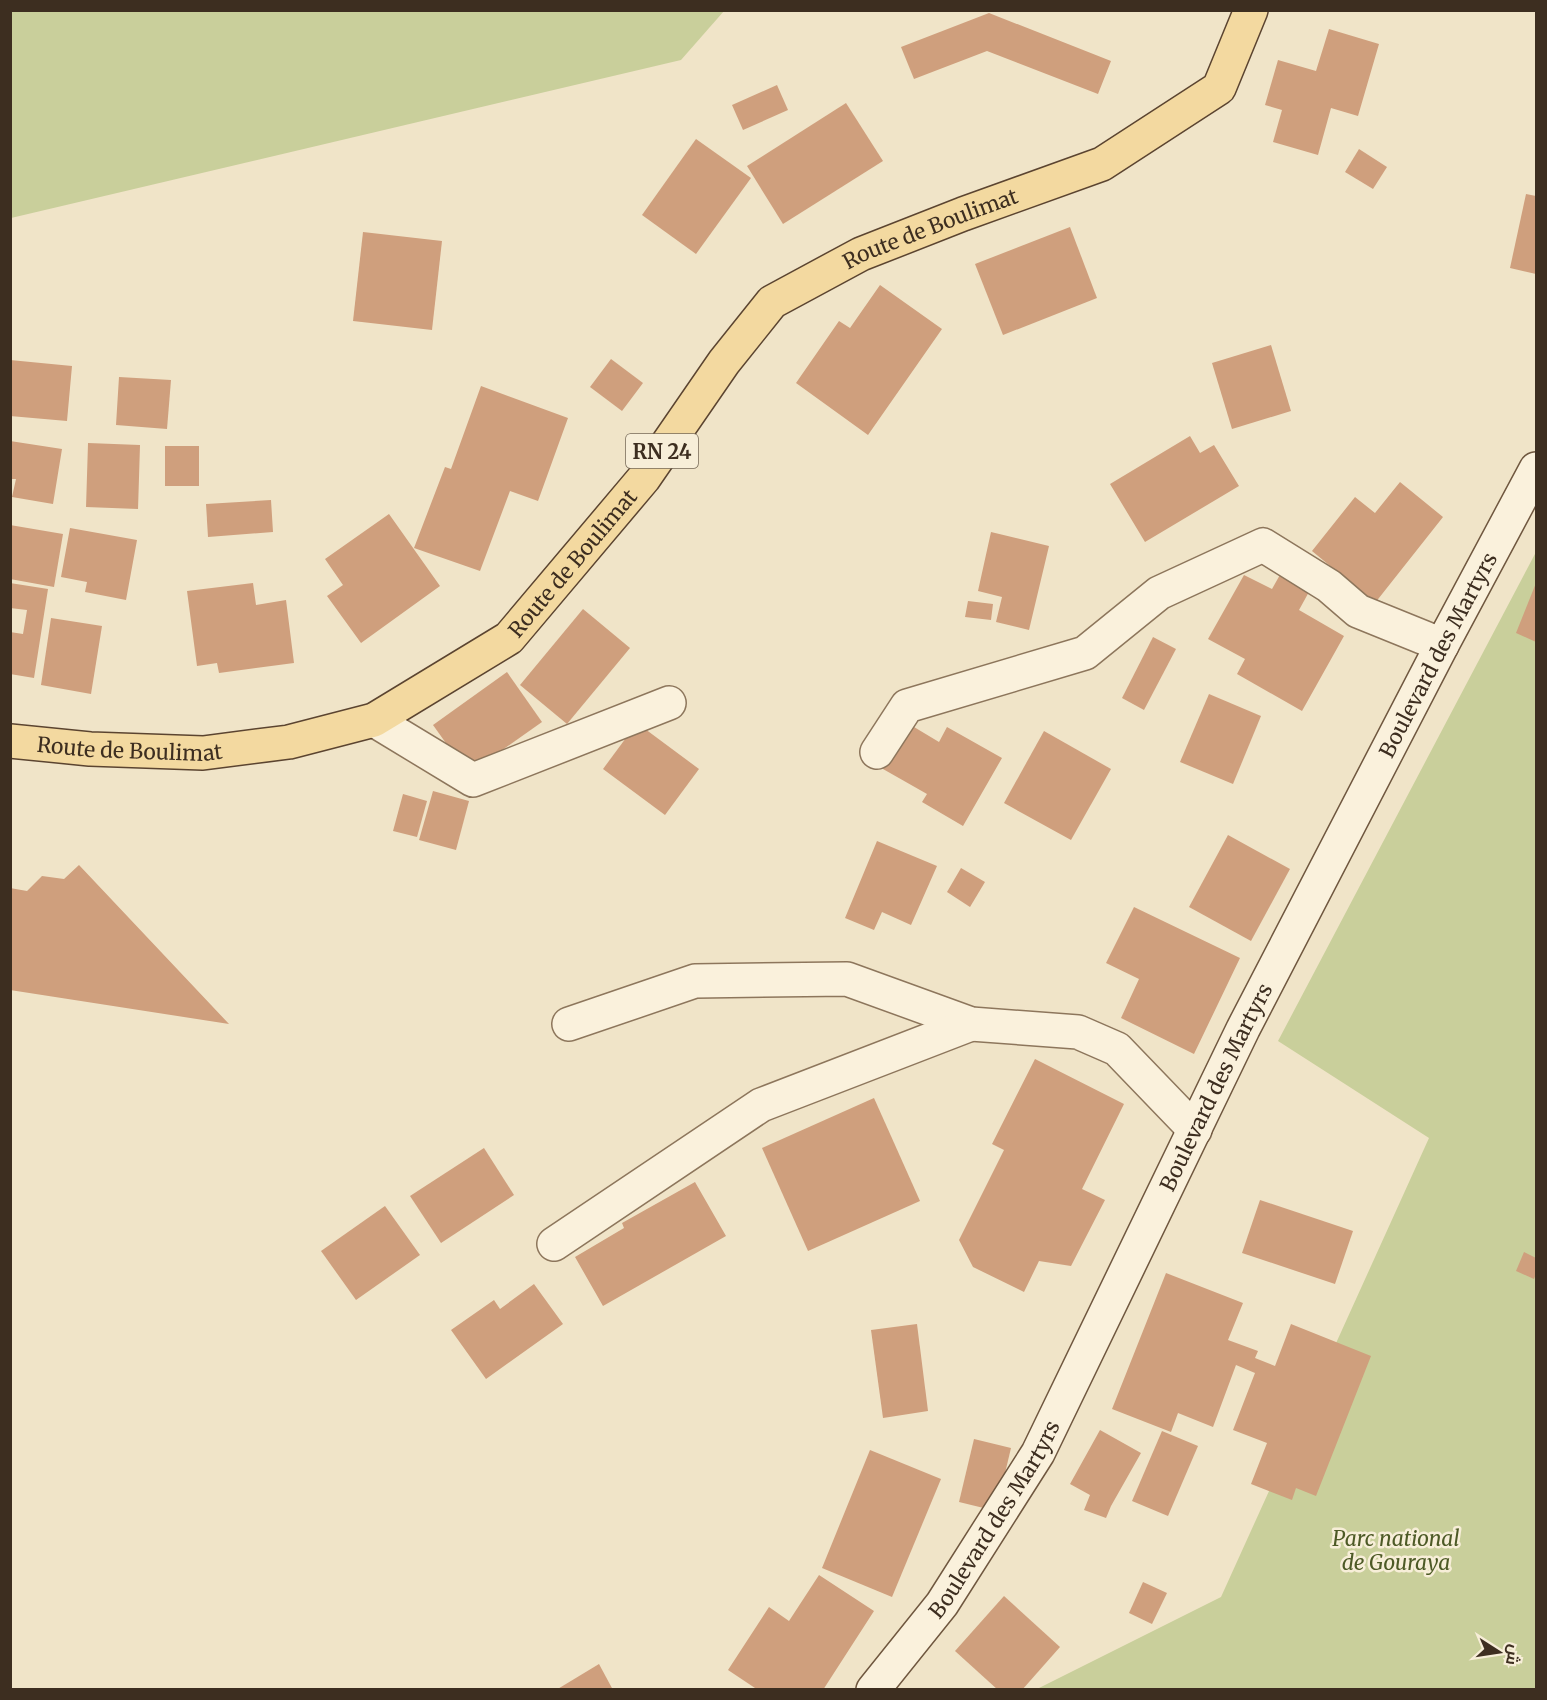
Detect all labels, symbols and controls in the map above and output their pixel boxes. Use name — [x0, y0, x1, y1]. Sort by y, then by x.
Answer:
street label: Route de Boulimat — [838, 182, 1021, 275]
road number: RN 24 — [626, 434, 698, 468]
street label: Route de Boulimat — [502, 483, 642, 643]
street label: Boulevard des Martyrs — [1373, 547, 1503, 762]
street label: Route de Boulimat — [36, 730, 224, 766]
street label: Boulevard des Martyrs — [1153, 979, 1278, 1195]
street label: Boulevard des Martyrs — [923, 1416, 1065, 1624]
park label: Parc national de Gouraya — [1332, 1525, 1460, 1576]
north arrow — [1469, 1622, 1529, 1682]
text: ش — [1502, 1643, 1526, 1667]

